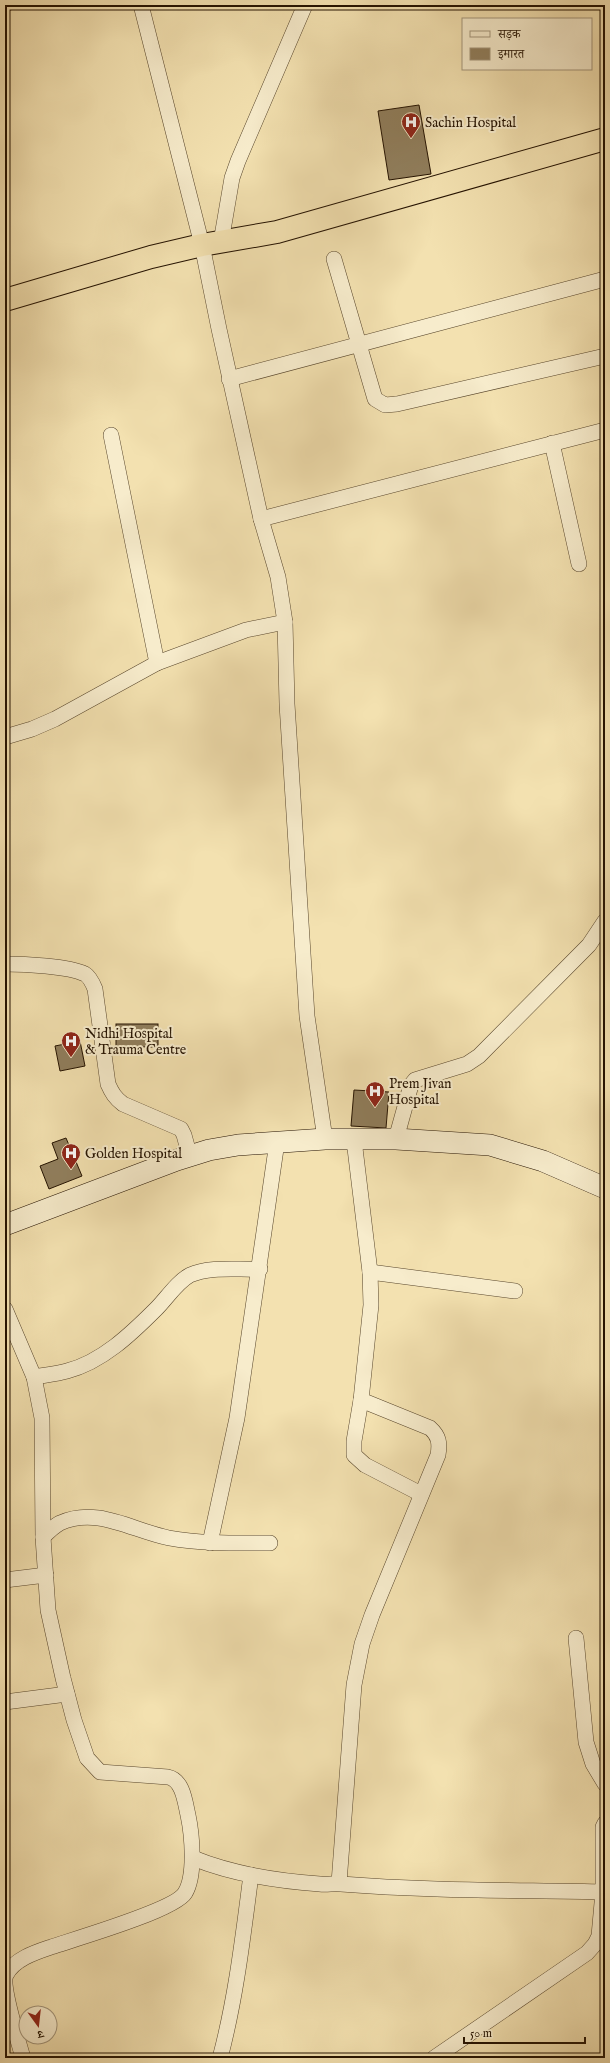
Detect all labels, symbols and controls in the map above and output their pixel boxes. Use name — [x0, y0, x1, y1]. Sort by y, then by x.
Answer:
legend — [462, 18, 592, 70]
text: सड़क — [497, 27, 522, 42]
text: इमारत — [497, 47, 525, 62]
hospital icon: Sachin Hospital — [400, 111, 422, 139]
place label: Sachin Hospital — [425, 114, 516, 132]
place label: Nidhi Hospital & Trauma Centre — [85, 1025, 187, 1059]
hospital icon: Nidhi Hospital & Trauma Centre — [60, 1030, 82, 1058]
place label: Prem Jivan Hospital — [389, 1075, 452, 1109]
hospital icon: Prem Jivan Hospital — [364, 1080, 386, 1108]
hospital icon: Golden Hospital — [60, 1142, 82, 1170]
place label: Golden Hospital — [85, 1145, 182, 1163]
north arrow — [18, 2005, 58, 2045]
scale bar — [464, 2019, 585, 2045]
text: उ — [34, 2026, 46, 2042]
text: 50 m — [470, 2026, 492, 2041]

